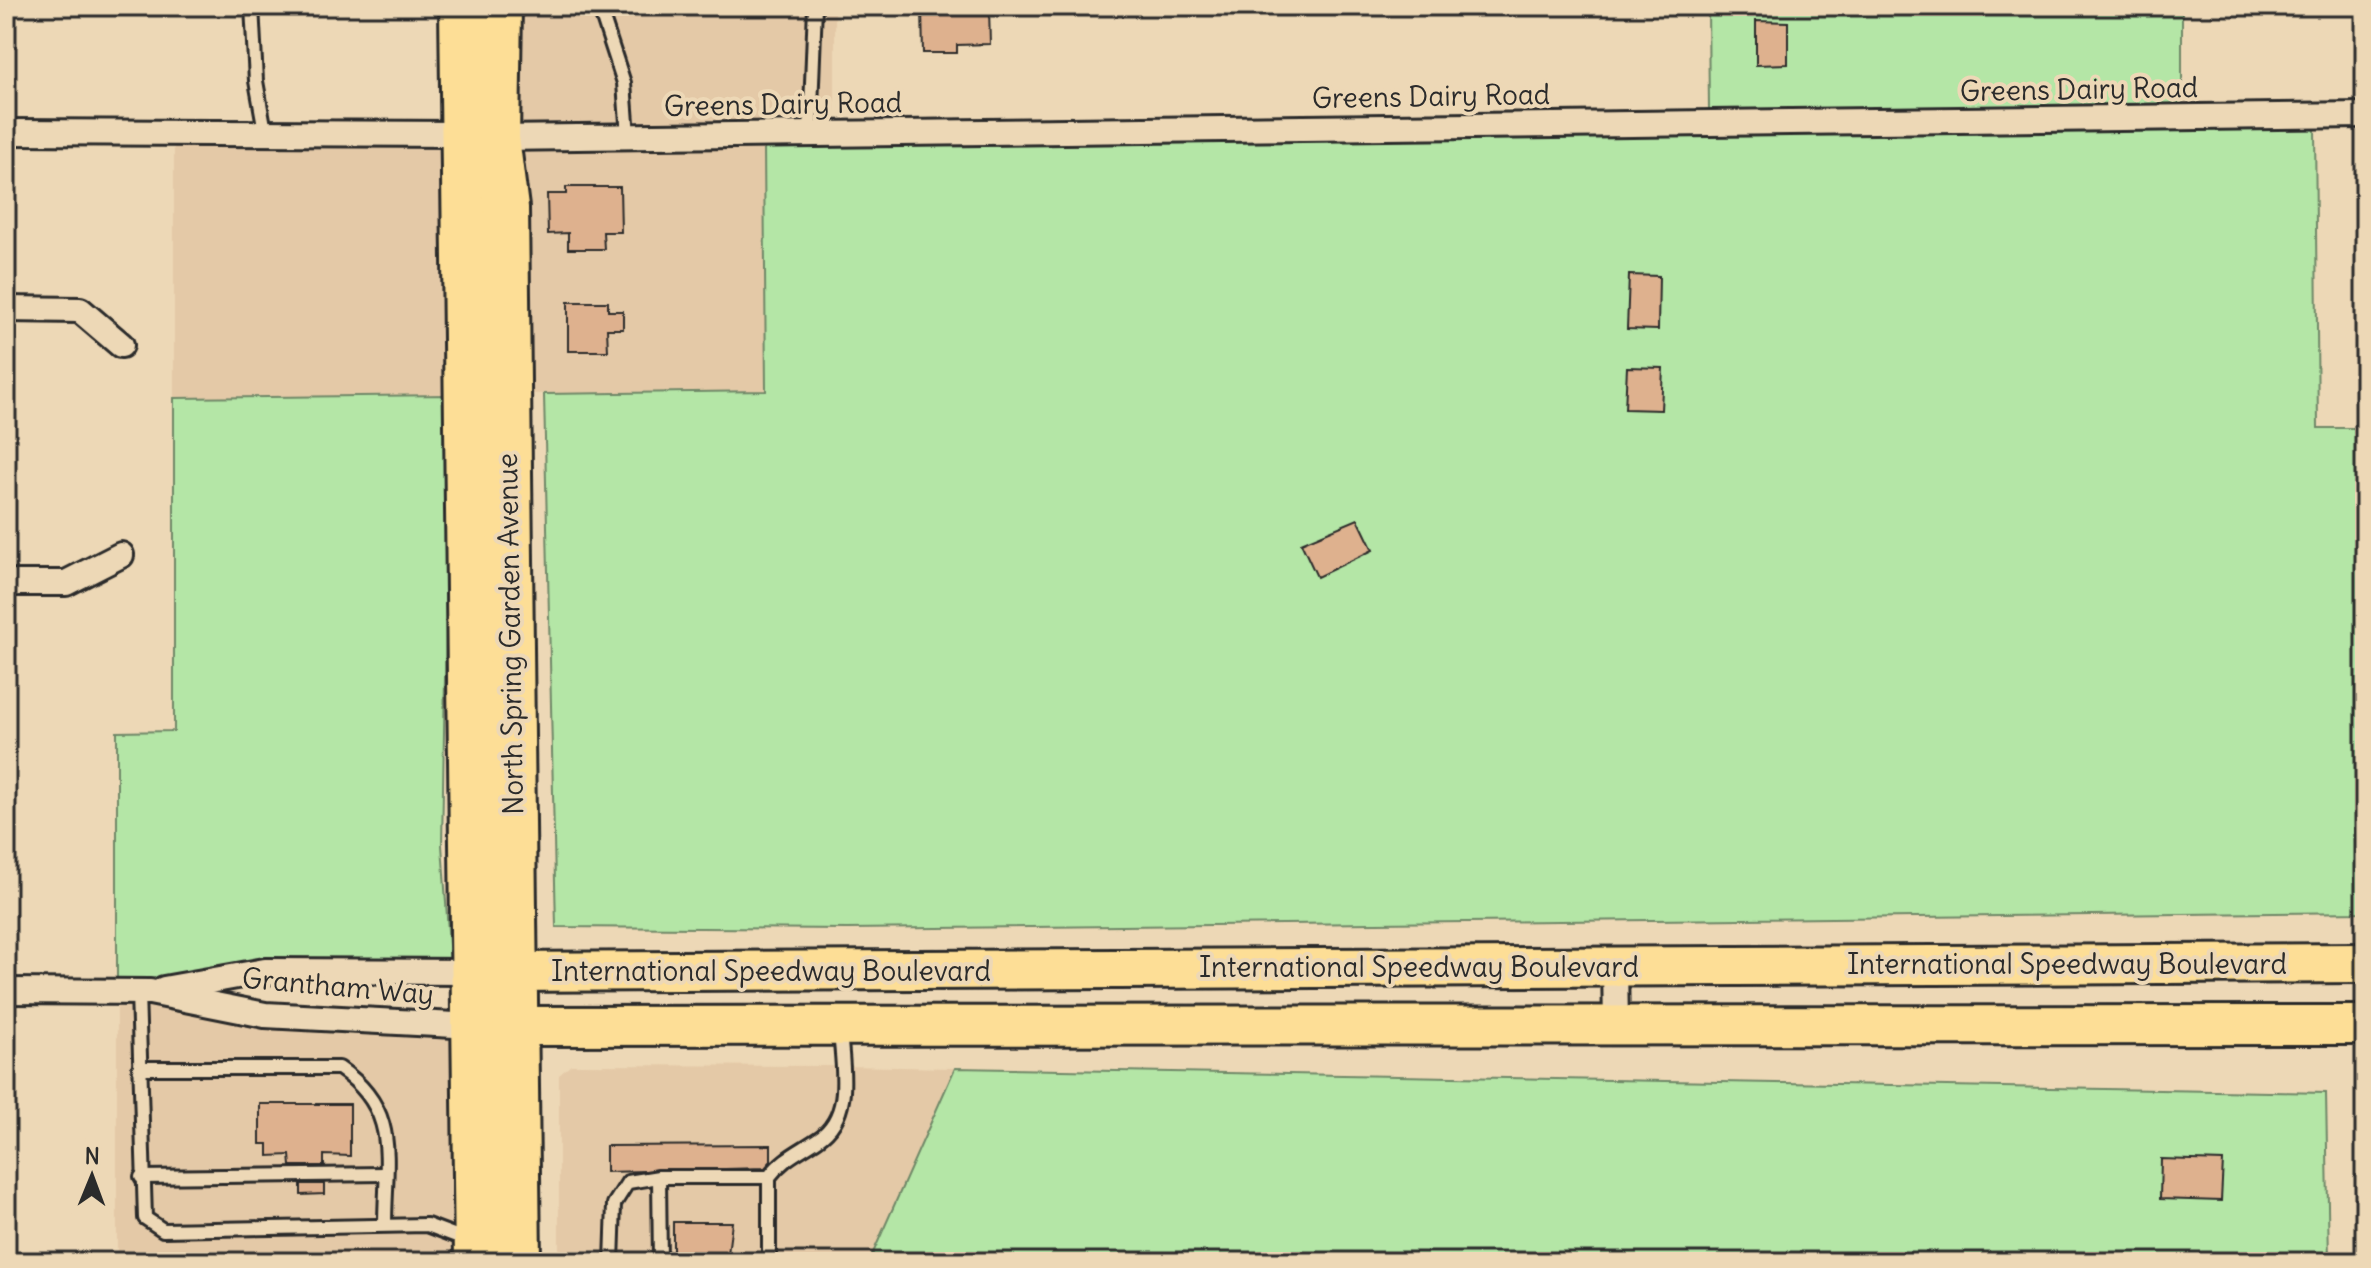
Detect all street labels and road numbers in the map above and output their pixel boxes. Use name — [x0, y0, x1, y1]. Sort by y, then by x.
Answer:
street label: Greens Dairy Road — [1960, 69, 2198, 109]
street label: Greens Dairy Road — [1312, 76, 1550, 116]
street label: Greens Dairy Road — [664, 84, 902, 124]
street label: North Spring Garden Avenue — [489, 453, 531, 815]
street label: International Speedway Boulevard — [1847, 946, 2287, 982]
street label: International Speedway Boulevard — [1199, 949, 1639, 985]
street label: International Speedway Boulevard — [551, 953, 991, 989]
street label: Grantham Way — [241, 960, 435, 1012]

